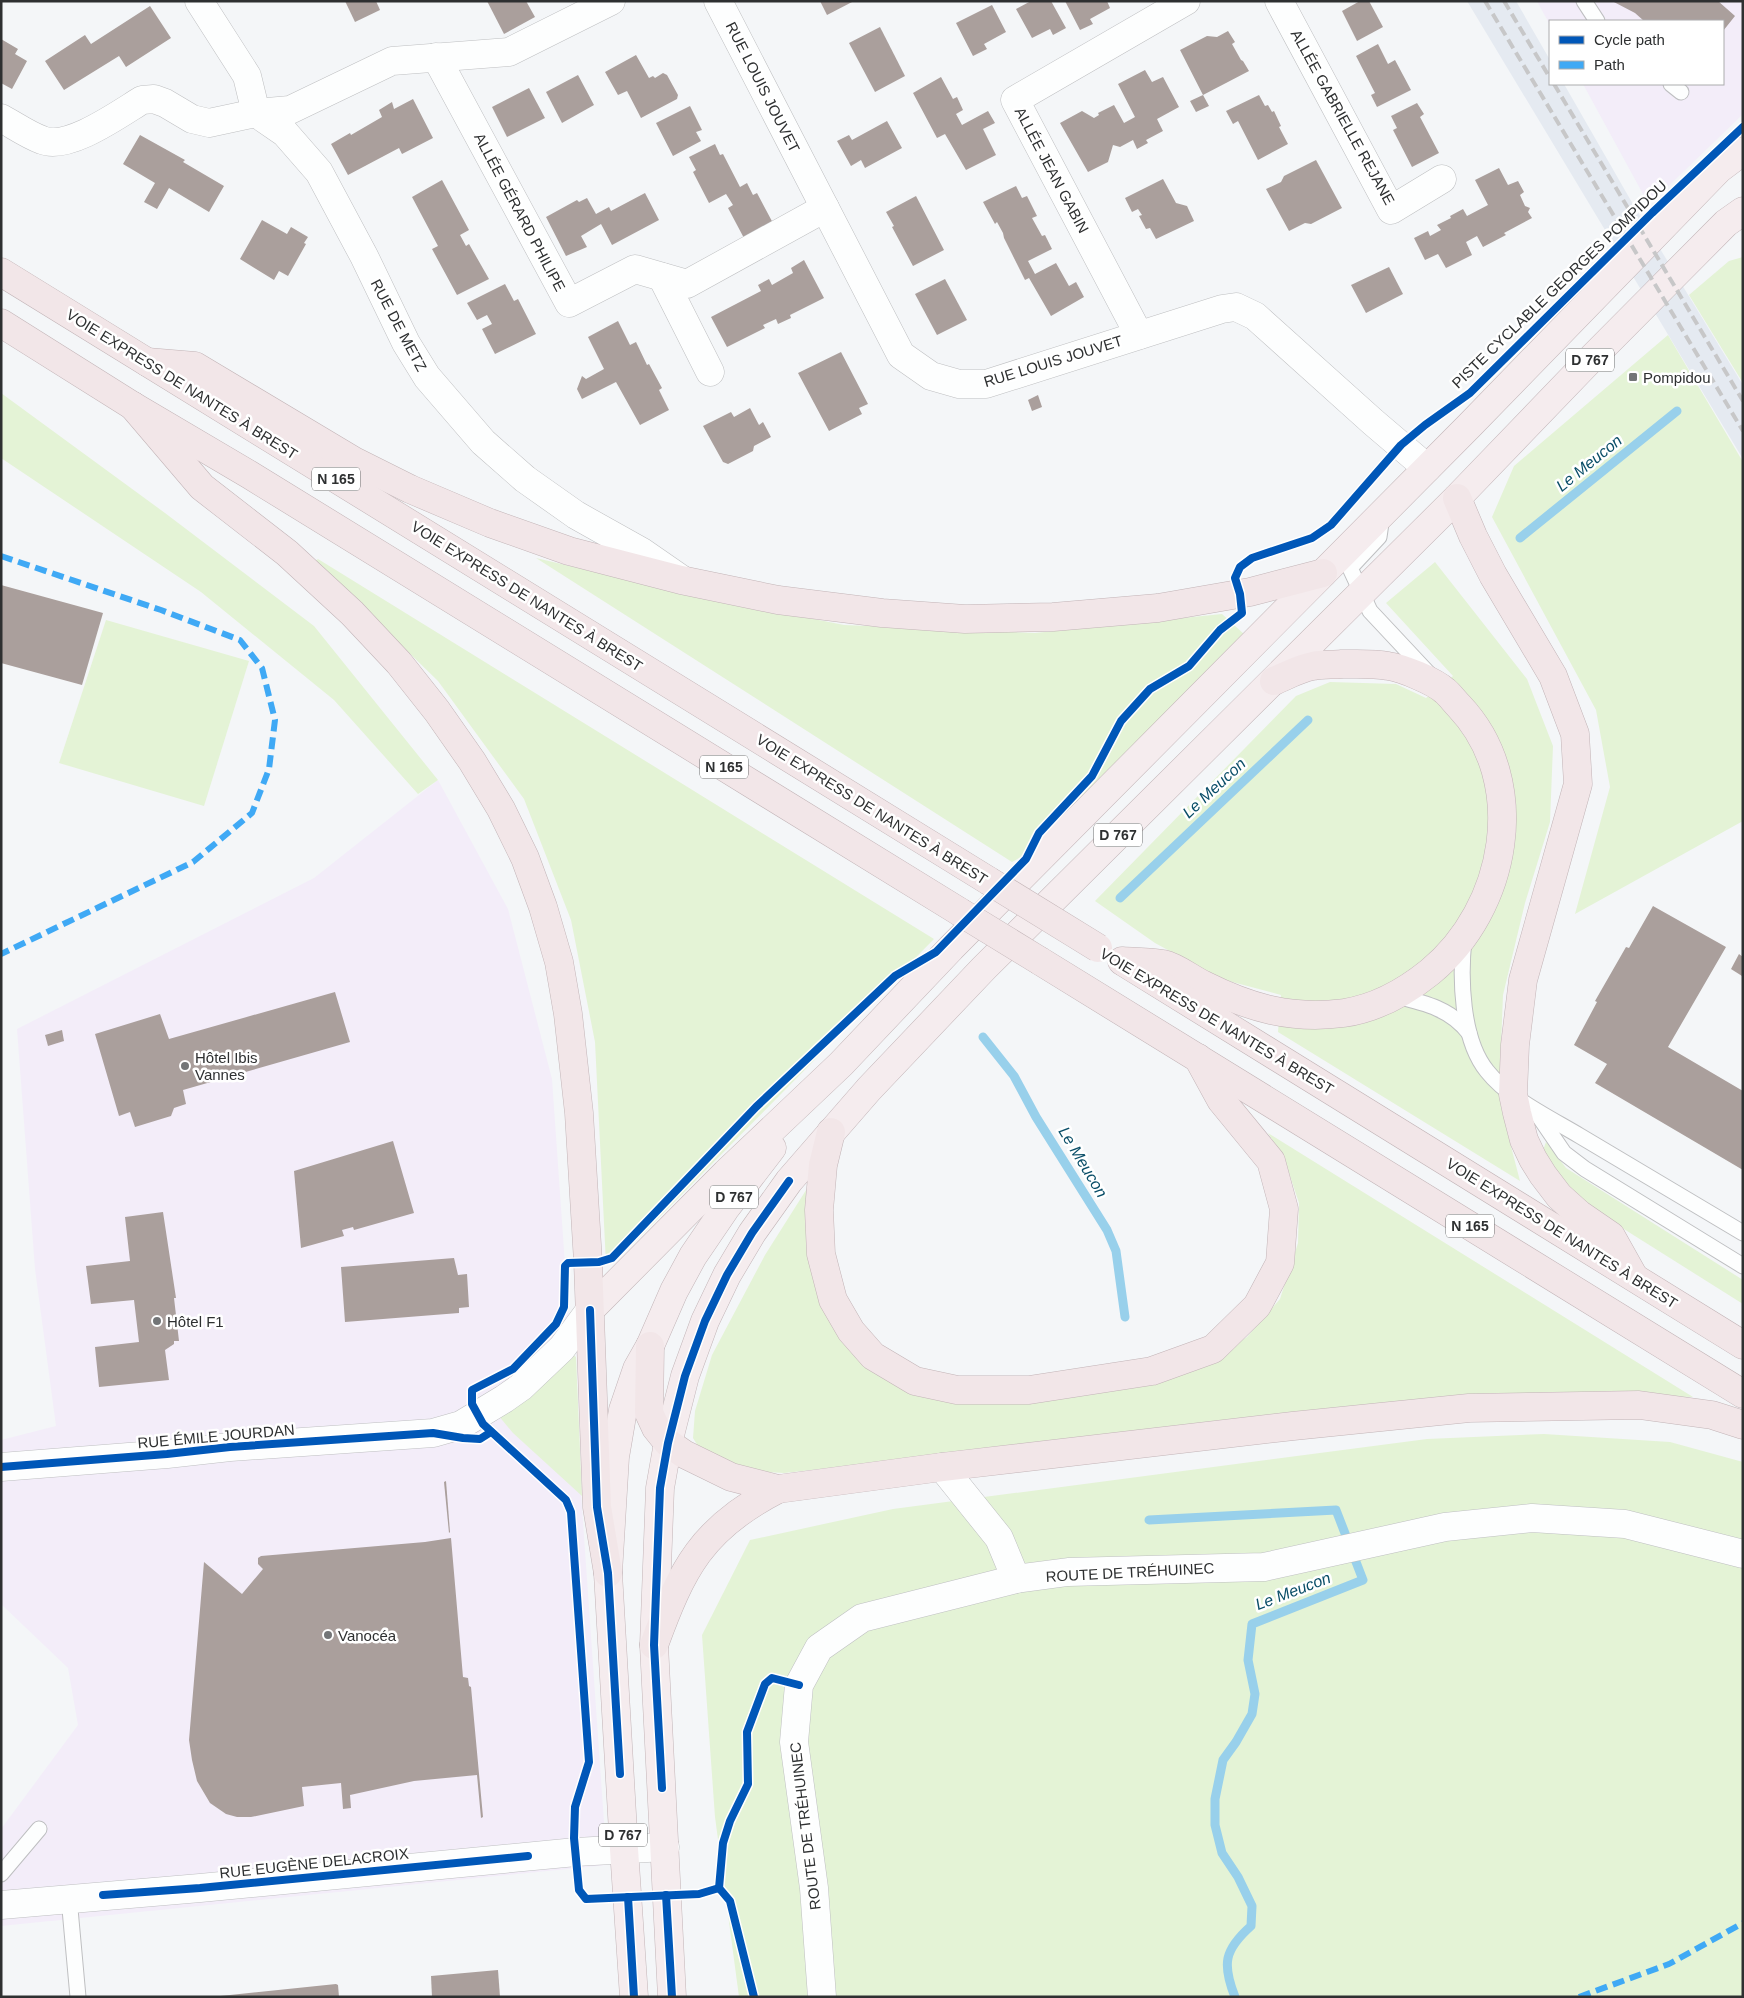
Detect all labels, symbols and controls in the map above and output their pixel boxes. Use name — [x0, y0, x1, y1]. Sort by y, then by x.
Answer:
street label: RUE LOUIS JOUVET — [723, 19, 803, 155]
legend — [1549, 20, 1724, 85]
street label: ALLÉE GABRIELLE REJANE — [1288, 26, 1398, 208]
text: Cycle path — [1594, 31, 1665, 48]
text: Path — [1594, 56, 1625, 73]
street label: ALLÉE JEAN GABIN — [1012, 104, 1092, 236]
street label: ALLÉE GÉRARD PHILIPE — [471, 130, 569, 294]
street label: PISTE CYCLABLE GEORGES POMPIDOU — [1448, 177, 1670, 391]
street label: RUE DE METZ — [368, 276, 430, 374]
street label: VOIE EXPRESS DE NANTES À BREST — [63, 305, 301, 463]
street label: RUE LOUIS JOUVET — [982, 332, 1124, 390]
road number: D 767 — [1566, 348, 1614, 372]
place label: Pompidou — [1643, 369, 1711, 386]
marker: Pompidou — [1627, 371, 1639, 383]
water label: Le Meucon — [1553, 431, 1625, 495]
road number: N 165 — [312, 468, 360, 490]
street label: VOIE EXPRESS DE NANTES À BREST — [408, 517, 646, 675]
street label: VOIE EXPRESS DE NANTES À BREST — [753, 730, 991, 888]
water label: Le Meucon — [1179, 755, 1249, 821]
road number: N 165 — [700, 756, 748, 779]
road number: D 767 — [1094, 824, 1142, 846]
street label: VOIE EXPRESS DE NANTES À BREST — [1097, 944, 1337, 1098]
place label: Hôtel Ibis Vannes — [195, 1049, 258, 1083]
marker: Hôtel Ibis Vannes — [179, 1060, 191, 1072]
water label: Le Meucon — [1055, 1124, 1111, 1200]
street label: VOIE EXPRESS DE NANTES À BREST — [1443, 1154, 1681, 1312]
road number: D 767 — [710, 1186, 758, 1208]
road number: N 165 — [1446, 1214, 1494, 1238]
place label: Hôtel F1 — [167, 1313, 224, 1330]
marker: Hôtel F1 — [151, 1315, 163, 1327]
street label: RUE ÉMILE JOURDAN — [137, 1421, 295, 1451]
street label: ROUTE DE TRÉHUINEC — [1045, 1559, 1215, 1585]
water label: Le Meucon — [1253, 1569, 1333, 1613]
place label: Vanocéa — [338, 1627, 397, 1644]
marker: Vanocéa — [322, 1629, 334, 1641]
street label: ROUTE DE TRÉHUINEC — [786, 1741, 824, 1911]
road number: D 767 — [599, 1824, 647, 1846]
street label: RUE EUGÈNE DELACROIX — [219, 1845, 409, 1881]

